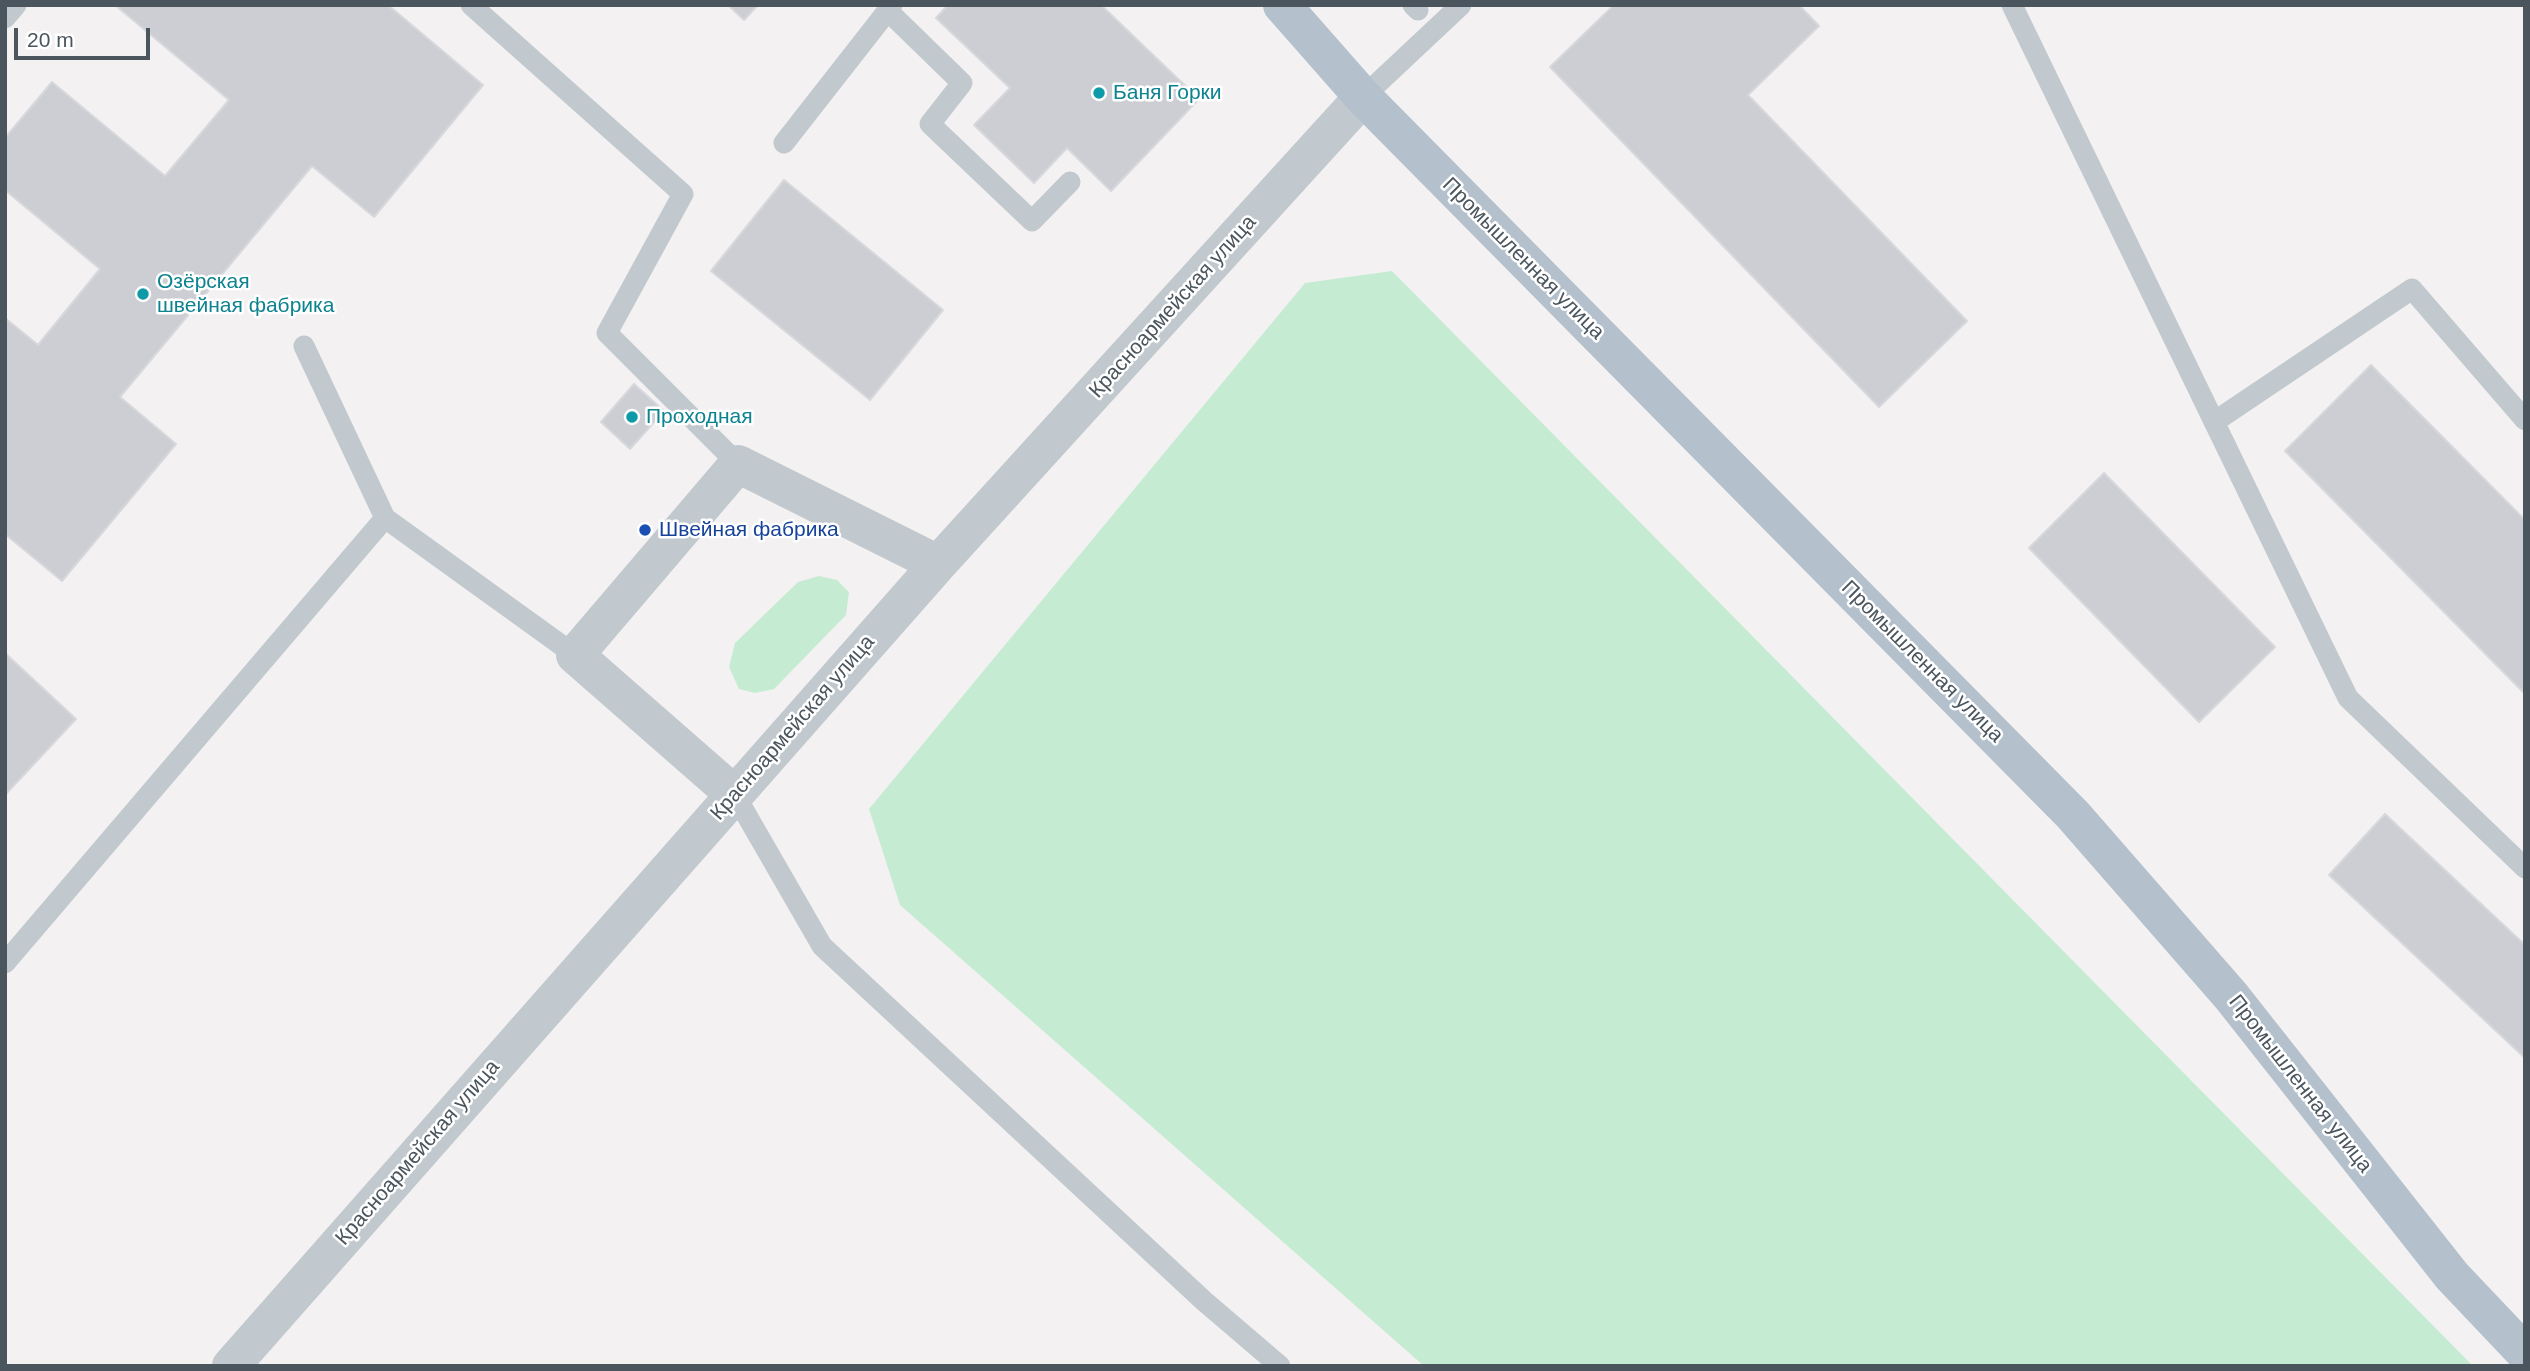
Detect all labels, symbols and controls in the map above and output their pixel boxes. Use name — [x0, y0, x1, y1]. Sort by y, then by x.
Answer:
scale bar — [18, 14, 154, 58]
text: 20 m — [27, 28, 74, 51]
place label: Баня Горки — [1113, 80, 1222, 106]
marker: Баня Горки — [1091, 85, 1107, 101]
street label: Промышленная улица — [1437, 173, 1609, 345]
street label: Красноармейская улица — [1084, 210, 1262, 404]
place label: Озёрская швейная фабрика — [157, 269, 334, 319]
marker: Озёрская швейная фабрика — [135, 286, 151, 302]
place label: Проходная — [646, 404, 753, 430]
marker: Проходная — [624, 409, 640, 425]
place label: Швейная фабрика — [659, 517, 839, 543]
marker: Швейная фабрика — [637, 522, 653, 538]
street label: Промышленная улица — [1836, 576, 2008, 748]
street label: Красноармейская улица — [706, 630, 880, 826]
street label: Промышленная улица — [2223, 990, 2377, 1178]
street label: Красноармейская улица — [331, 1055, 505, 1251]

